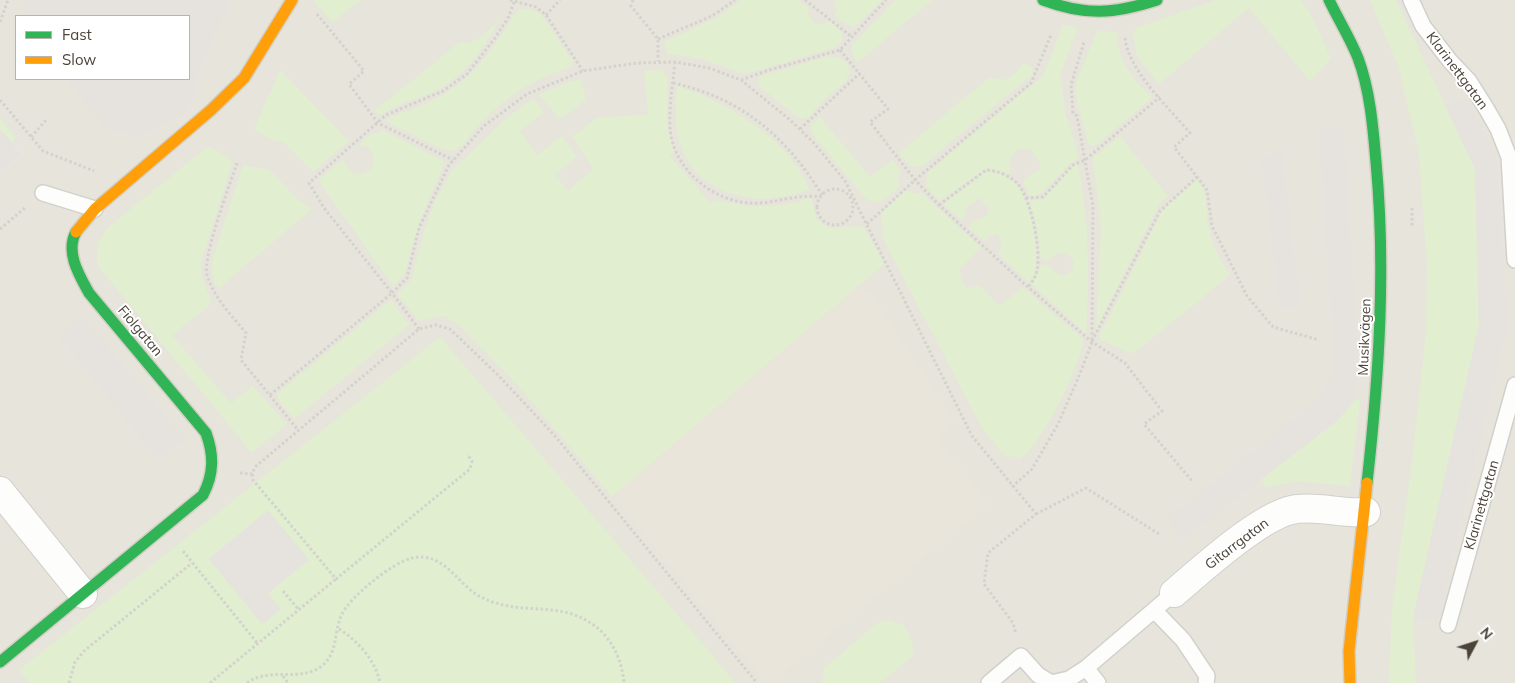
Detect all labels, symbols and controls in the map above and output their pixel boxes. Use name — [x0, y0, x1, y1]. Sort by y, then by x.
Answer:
legend — [15, 15, 190, 80]
text: Fast — [62, 25, 92, 44]
street label: Klarinettgatan — [1422, 29, 1492, 113]
text: Slow — [62, 50, 96, 69]
street label: Musikvägen — [1355, 298, 1375, 376]
street label: Fiolgatan — [114, 302, 166, 360]
street label: Klarinettgatan — [1461, 458, 1503, 552]
street label: Gitarrgatan — [1202, 515, 1272, 573]
north arrow — [1450, 618, 1500, 668]
text: N — [1476, 624, 1497, 643]

